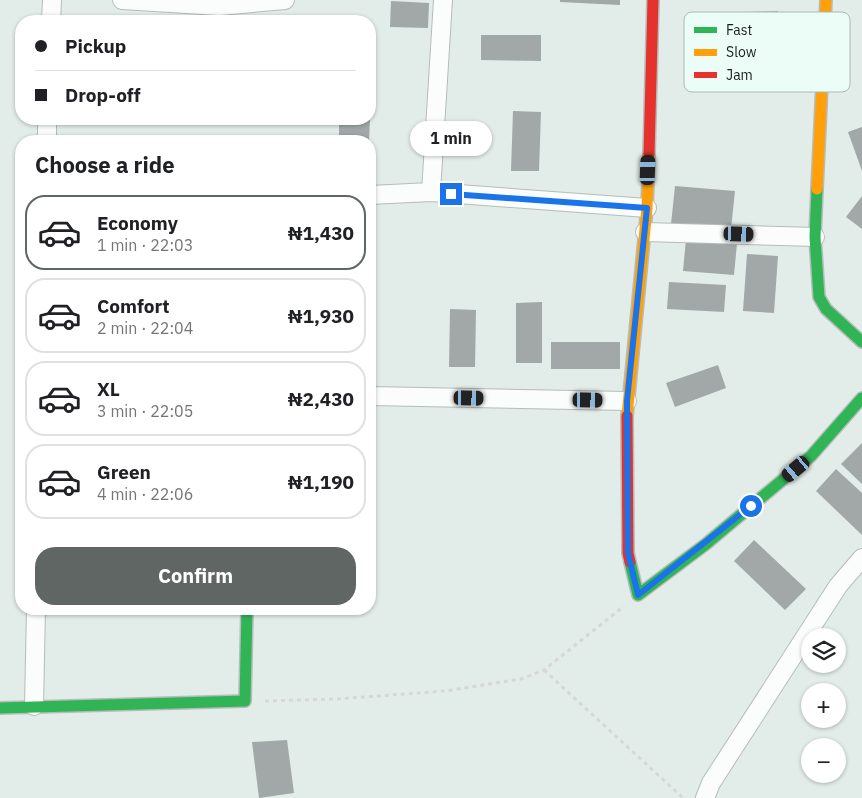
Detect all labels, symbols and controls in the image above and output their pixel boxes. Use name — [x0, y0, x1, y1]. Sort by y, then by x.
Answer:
legend — [684, 12, 850, 92]
text: Fast — [726, 21, 752, 39]
text: Pickup — [65, 34, 126, 58]
text: Slow — [726, 43, 757, 61]
text: Jam — [726, 66, 753, 84]
text: Drop-off — [65, 83, 141, 107]
callout: 1 min — [410, 121, 492, 156]
text: 1 min — [430, 128, 472, 148]
text: Choose a ride — [35, 150, 175, 179]
car — [639, 155, 656, 185]
route end — [440, 183, 462, 205]
icon: car — [37, 210, 82, 255]
text: Economy — [97, 211, 178, 235]
text: ₦1,430 — [288, 221, 354, 245]
car — [723, 226, 754, 242]
text: 1 min · 22:03 — [97, 235, 193, 255]
icon: car — [37, 293, 82, 338]
text: Comfort — [97, 294, 170, 318]
text: ₦1,930 — [288, 304, 354, 328]
text: 2 min · 22:04 — [97, 318, 193, 338]
icon: car — [37, 376, 82, 421]
text: XL — [97, 377, 120, 401]
text: ₦2,430 — [288, 387, 354, 411]
car — [453, 390, 484, 406]
car — [572, 392, 603, 408]
text: 3 min · 22:05 — [97, 401, 193, 421]
car — [779, 454, 812, 484]
icon: car — [37, 459, 82, 504]
text: Green — [97, 460, 151, 484]
text: ₦1,190 — [288, 470, 354, 494]
text: 4 min · 22:06 — [97, 484, 193, 504]
route start — [740, 495, 762, 517]
button: Confirm — [35, 547, 356, 605]
map controls — [801, 628, 846, 783]
button: layers — [801, 628, 846, 673]
button: + — [801, 683, 846, 728]
button: − — [801, 738, 846, 783]

